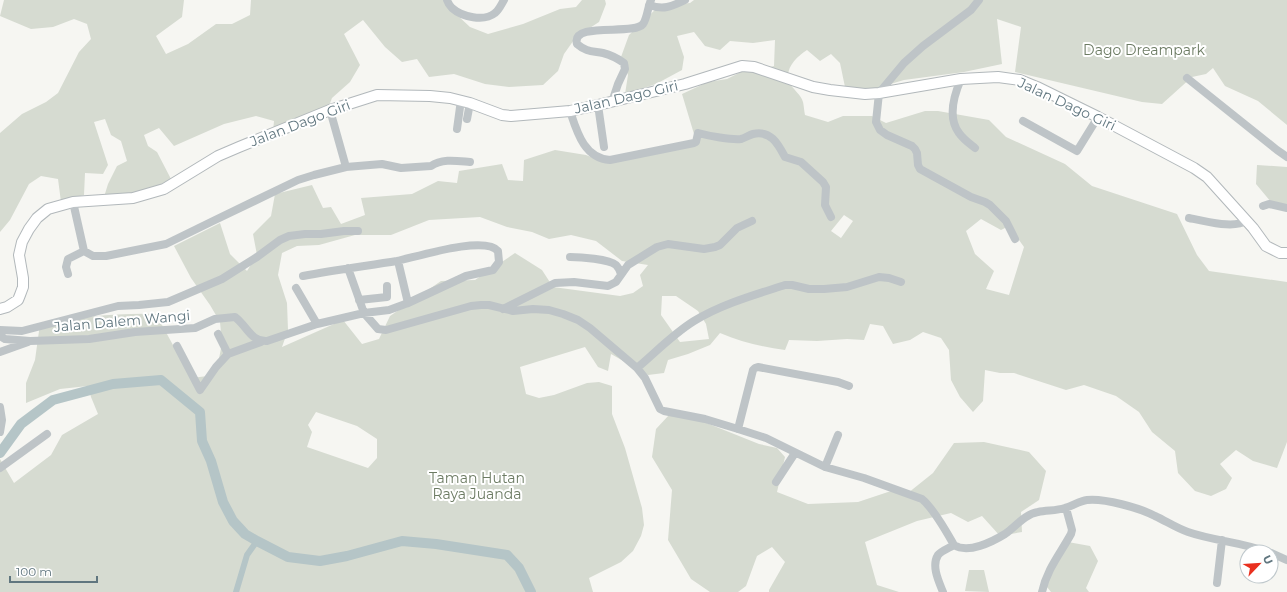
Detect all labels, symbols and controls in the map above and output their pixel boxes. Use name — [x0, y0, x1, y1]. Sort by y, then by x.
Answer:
park label: Dago Dreampark — [1083, 41, 1206, 59]
street label: Jalan Dago Giri — [1014, 73, 1119, 135]
street label: Jalan Dago Giri — [571, 76, 680, 118]
street label: Jalan Dago Giri — [246, 96, 353, 151]
street label: Jalan Dalem Wangi — [52, 306, 191, 336]
park label: Taman Hutan Raya Juanda — [429, 469, 525, 503]
north arrow — [1239, 544, 1279, 584]
text: U — [1260, 553, 1276, 567]
scale bar — [10, 558, 97, 584]
text: 100 m — [16, 564, 52, 579]

